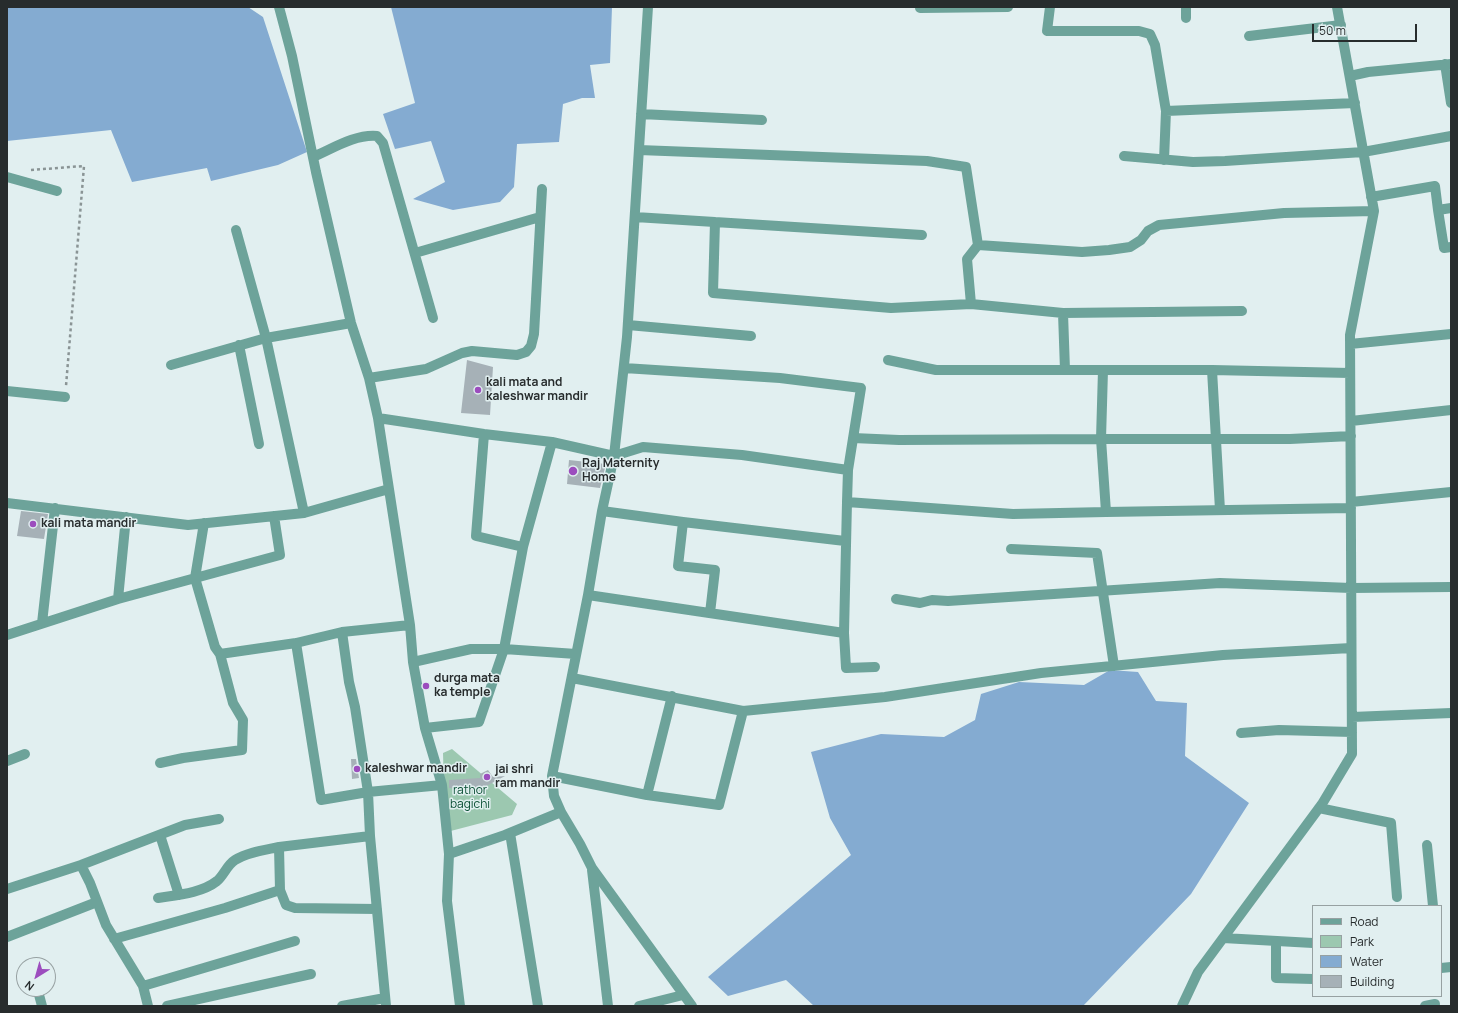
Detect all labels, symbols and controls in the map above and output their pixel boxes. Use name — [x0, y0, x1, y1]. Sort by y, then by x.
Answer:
scale bar — [1314, 16, 1419, 42]
text: 50 m — [1319, 22, 1346, 39]
place label: kali mata and kaleshwar mandir — [486, 376, 588, 404]
marker: kali mata and kaleshwar mandir — [473, 385, 483, 395]
place label: Raj Maternity Home — [582, 457, 659, 485]
marker: Raj Maternity Home — [567, 465, 579, 477]
place label: kali mata mandir — [41, 517, 136, 531]
marker: kali mata mandir — [28, 519, 38, 529]
place label: durga mata ka temple — [434, 672, 500, 700]
marker: durga mata ka temple — [421, 681, 431, 691]
place label: kaleshwar mandir — [365, 762, 467, 776]
place label: jai shri ram mandir — [495, 763, 560, 791]
marker: kaleshwar mandir — [352, 764, 362, 774]
marker: jai shri ram mandir — [482, 772, 492, 782]
park label: rathor bagichi — [450, 784, 490, 812]
legend — [1312, 905, 1442, 997]
text: Road — [1350, 913, 1378, 930]
text: Park — [1350, 933, 1374, 950]
text: Water — [1350, 953, 1383, 970]
north arrow — [16, 957, 56, 997]
text: Building — [1350, 973, 1394, 990]
text: N — [21, 978, 37, 995]

